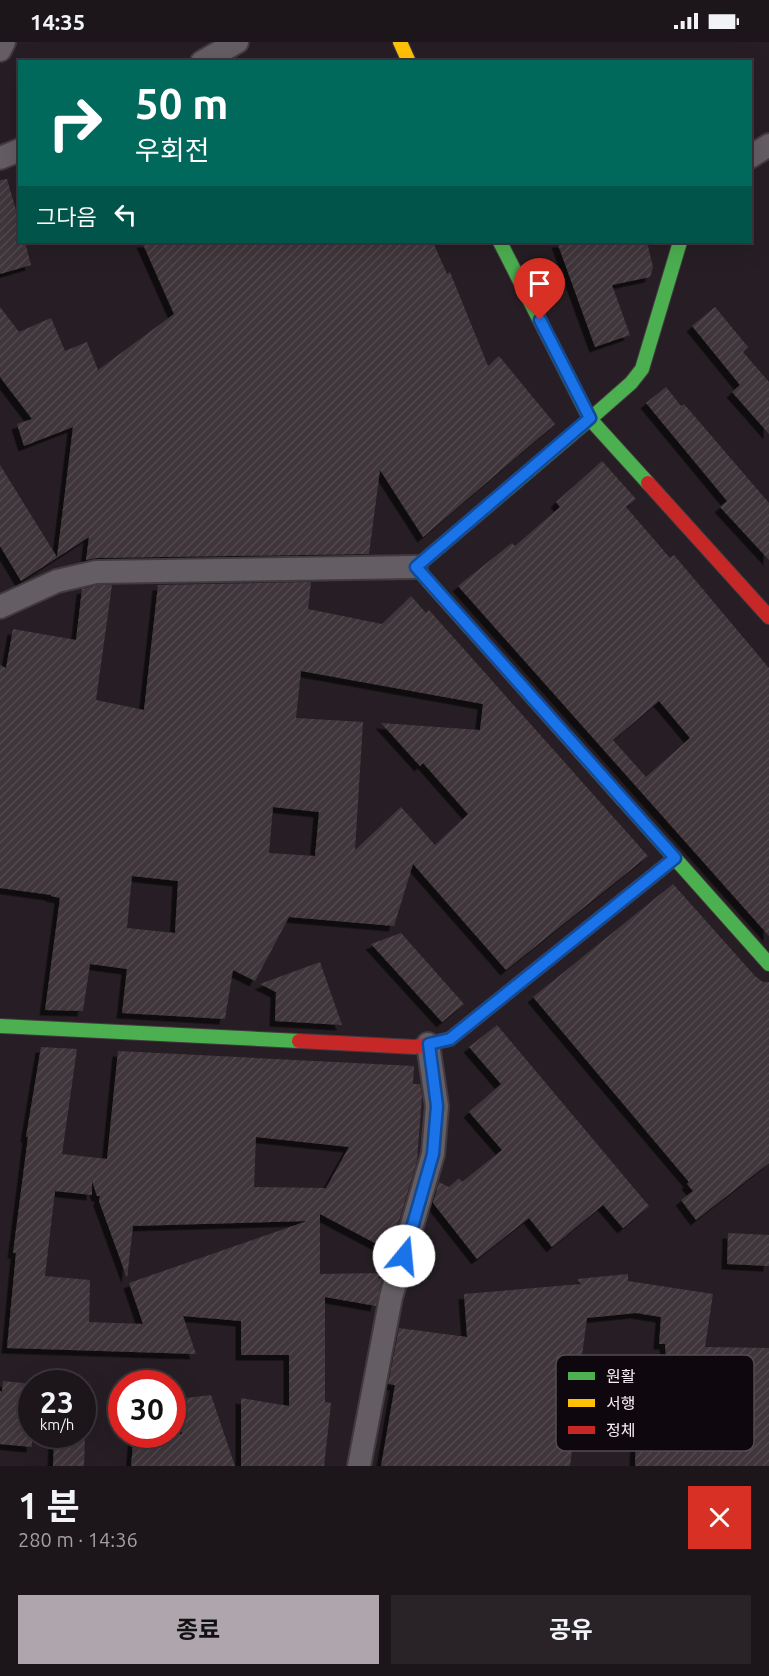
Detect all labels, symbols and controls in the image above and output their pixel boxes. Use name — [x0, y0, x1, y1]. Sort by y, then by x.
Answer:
text: 14:35 — [30, 9, 85, 34]
text: 50 m — [135, 80, 229, 127]
icon: right — [36, 84, 114, 162]
text: 우회전 — [135, 135, 210, 165]
icon: left — [109, 198, 142, 231]
text: 그다음 — [36, 204, 97, 229]
pin — [514, 258, 565, 320]
icon: arrive — [523, 267, 556, 300]
position arrow — [372, 1224, 436, 1288]
legend — [556, 1355, 754, 1451]
text: 원활 — [606, 1367, 636, 1385]
speed limit sign: 30 — [108, 1370, 186, 1448]
text: 23 — [40, 1385, 74, 1419]
text: 서행 — [606, 1394, 635, 1412]
text: km/h — [40, 1416, 74, 1433]
text: 정체 — [606, 1421, 635, 1439]
text: 1 분 — [18, 1485, 80, 1526]
button: close — [688, 1486, 751, 1549]
text: 280 m · 14:36 — [18, 1528, 138, 1551]
button: 종료 — [18, 1595, 379, 1664]
button: 공유 — [391, 1595, 751, 1664]

